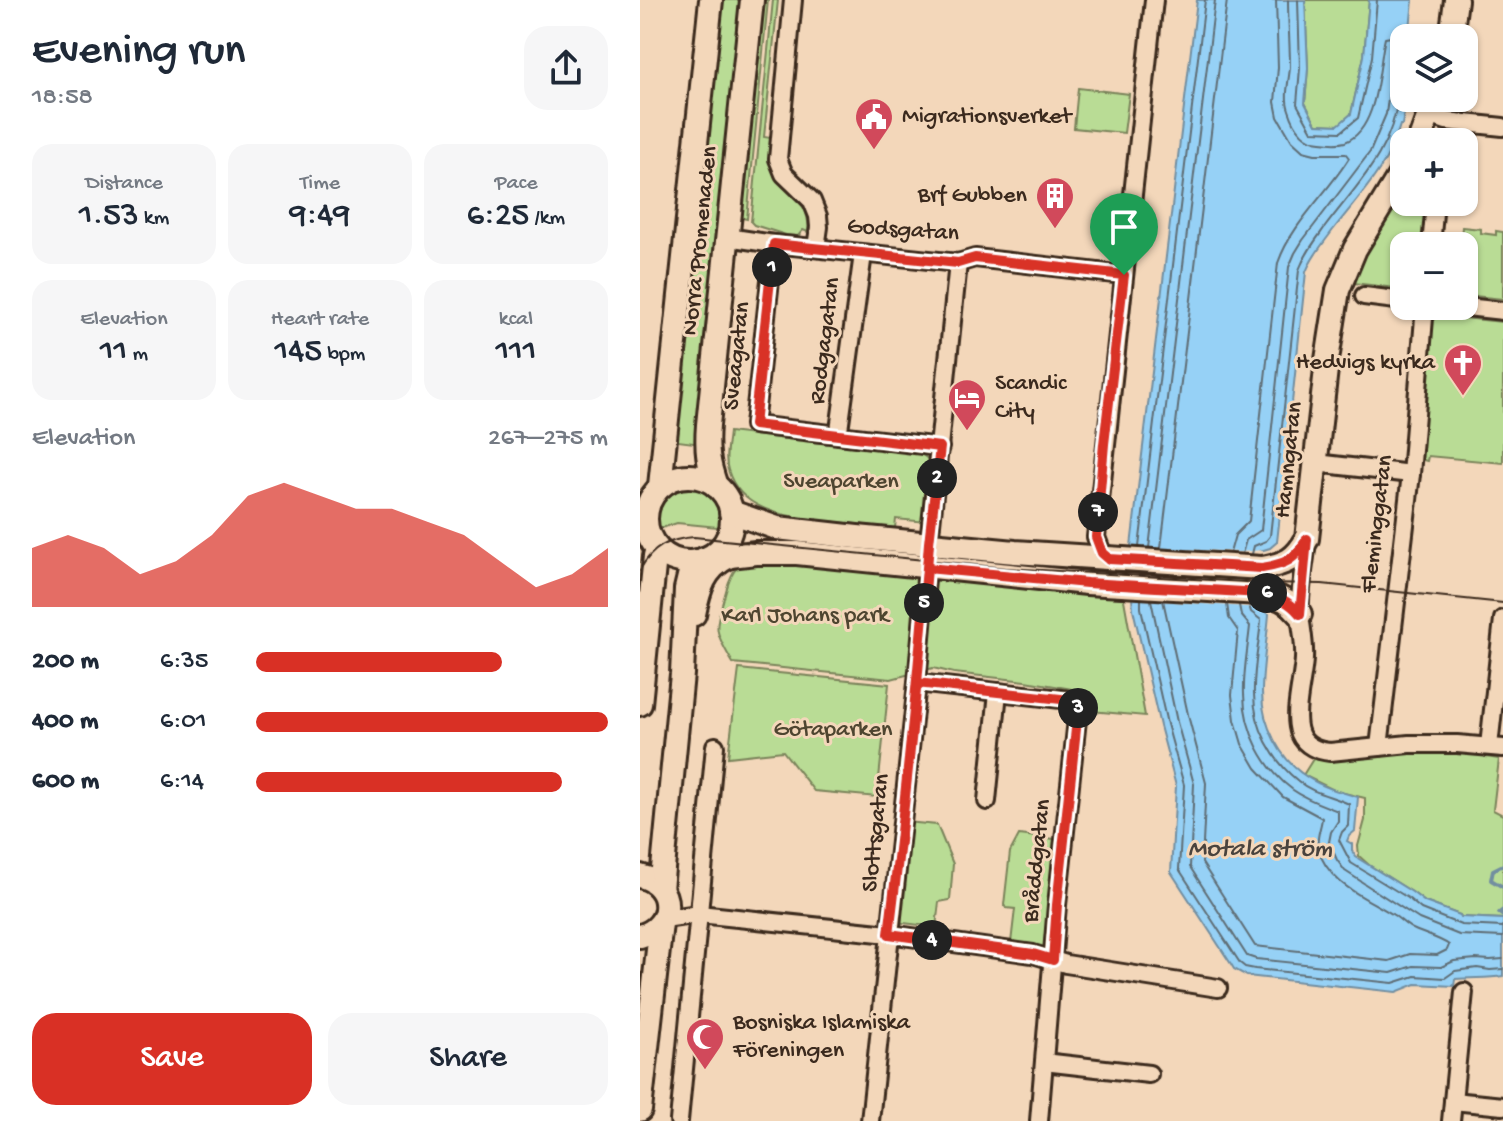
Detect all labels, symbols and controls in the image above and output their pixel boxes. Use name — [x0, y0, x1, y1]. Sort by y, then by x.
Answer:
map controls — [1390, 24, 1478, 320]
button: layers — [1390, 24, 1478, 112]
button: share — [524, 26, 608, 110]
text: Evening run — [32, 27, 245, 79]
text: 18:58 — [32, 83, 93, 114]
public building icon: Migrationsverket — [853, 96, 895, 151]
place label: Migrationsverket — [902, 103, 1074, 132]
button: + — [1390, 128, 1478, 216]
street label: Norra Promenaden — [677, 144, 725, 337]
text: Distance — [85, 171, 163, 197]
text: Time — [300, 171, 340, 197]
text: Pace — [494, 171, 538, 197]
building icon: Brf Gubben — [1034, 175, 1076, 230]
place label: Brf Gubben — [917, 182, 1028, 211]
pin — [1090, 193, 1158, 275]
text: 1.53 — [79, 197, 139, 237]
text: 9:49 — [290, 197, 350, 237]
text: 6:25 — [467, 197, 529, 237]
icon: arrive — [1102, 205, 1146, 249]
text: km — [139, 206, 169, 232]
text: /km — [529, 206, 565, 232]
street label: Godsgatan — [846, 213, 960, 249]
button: − — [1390, 232, 1478, 320]
pin: 1 — [752, 247, 792, 287]
text: 1 — [768, 254, 776, 280]
street label: Rodgagatan — [804, 275, 848, 406]
street label: Sveagatan — [718, 300, 758, 412]
text: Elevation — [80, 307, 168, 333]
text: Heart rate — [271, 307, 369, 333]
text: kcal — [499, 307, 533, 333]
text: 11 — [100, 333, 127, 373]
text: 145 — [275, 333, 322, 373]
text: 111 — [495, 333, 537, 373]
text: m — [127, 342, 148, 368]
text: bpm — [322, 342, 365, 368]
church icon: Hedvigs kyrka — [1442, 342, 1484, 397]
place label: Hedvigs kyrka — [1296, 349, 1436, 378]
place label: Scandic City — [995, 370, 1067, 427]
hotel icon: Scandic City — [946, 377, 988, 432]
street label: Hamngatan — [1269, 400, 1311, 520]
text: Elevation — [32, 424, 135, 455]
text: 267–275 m — [488, 424, 608, 455]
street label: Fleminggatan — [1355, 453, 1401, 596]
pin: 2 — [917, 458, 957, 498]
text: 2 — [932, 465, 942, 491]
park label: Sveaparken — [783, 468, 899, 497]
pin: 7 — [1078, 492, 1118, 532]
text: 7 — [1092, 499, 1104, 525]
pin: 6 — [1247, 573, 1287, 613]
text: 6 — [1261, 580, 1273, 606]
pin: 5 — [904, 583, 944, 623]
text: 5 — [918, 590, 930, 616]
park label: Karl Johans park — [721, 602, 891, 631]
text: 200 m — [32, 647, 99, 678]
text: 6:35 — [160, 647, 209, 678]
pin: 3 — [1058, 688, 1098, 728]
text: 3 — [1072, 695, 1084, 721]
text: 400 m — [32, 707, 98, 738]
text: 6:01 — [160, 707, 207, 738]
park label: Götaparken — [774, 716, 893, 745]
text: 600 m — [32, 767, 99, 798]
text: 6:14 — [160, 767, 204, 798]
street label: Slottsgatan — [856, 772, 898, 894]
street label: Bråddgatan — [1017, 797, 1059, 925]
water label: Motala ström — [1188, 835, 1333, 866]
pin: 4 — [912, 920, 952, 960]
text: 4 — [927, 927, 937, 953]
place label: Bosniska Islamiska Föreningen — [732, 1009, 911, 1066]
button: Save — [32, 1013, 312, 1105]
button: Share — [328, 1013, 608, 1105]
mosque icon: Bosniska Islamiska Föreningen — [684, 1016, 726, 1071]

